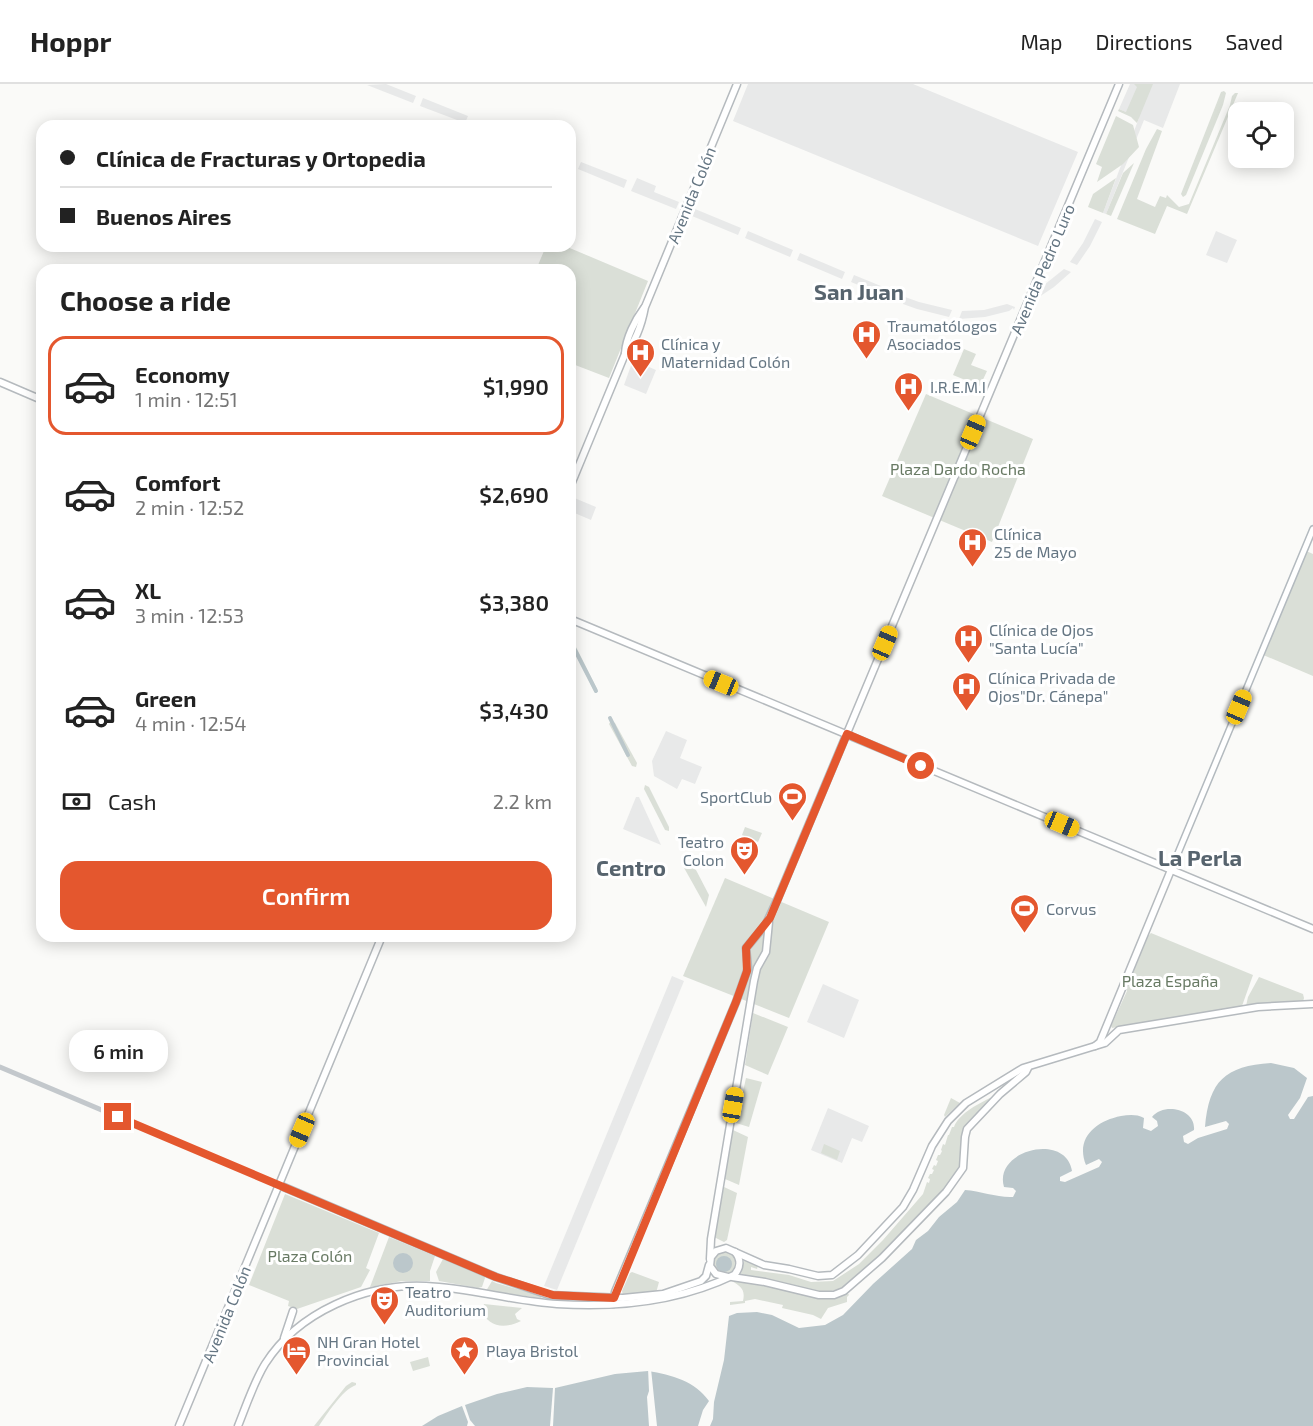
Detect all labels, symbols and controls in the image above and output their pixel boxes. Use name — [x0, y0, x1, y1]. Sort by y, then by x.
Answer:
text: Hoppr — [30, 24, 111, 58]
text: Map — [1020, 29, 1063, 54]
text: Directions — [1096, 29, 1192, 54]
text: Saved — [1225, 29, 1283, 54]
map controls — [1228, 102, 1294, 168]
button: locate — [1228, 102, 1294, 168]
street label: Avenida Colón — [663, 144, 719, 246]
text: Clínica de Fracturas y Ortopedia — [96, 145, 426, 171]
street label: Avenida Pedro Luro — [1006, 201, 1078, 337]
text: Buenos Aires — [96, 203, 231, 229]
district label: San Juan — [814, 278, 904, 304]
text: Choose a ride — [60, 284, 231, 316]
place label: Traumatólogos Asociados — [887, 316, 997, 353]
hospital icon: Traumatólogos Asociados — [850, 318, 882, 360]
place label: Clínica y Maternidad Colón — [661, 334, 790, 371]
hospital icon: Clínica y Maternidad Colón — [624, 336, 656, 378]
icon: car — [63, 359, 117, 413]
text: Economy — [135, 361, 230, 387]
hospital icon: I.R.E.M.I — [893, 370, 925, 412]
text: $1,990 — [483, 373, 549, 399]
place label: I.R.E.M.I — [930, 377, 986, 396]
text: 1 min · 12:51 — [135, 387, 238, 411]
car — [958, 412, 988, 452]
park label: Plaza Dardo Rocha — [890, 459, 1026, 478]
icon: car — [63, 467, 117, 521]
text: Comfort — [135, 469, 220, 495]
text: $2,690 — [479, 481, 549, 507]
text: 2 min · 12:52 — [135, 495, 244, 519]
place label: Clínica 25 de Mayo — [994, 524, 1077, 561]
hospital icon: Clínica 25 de Mayo — [957, 526, 989, 568]
icon: car — [63, 575, 117, 629]
text: XL — [135, 577, 161, 603]
text: $3,380 — [479, 589, 549, 615]
text: 3 min · 12:53 — [135, 603, 244, 627]
place label: Clínica de Ojos "Santa Lucía" — [989, 620, 1094, 657]
hospital icon: Clínica de Ojos "Santa Lucía" — [952, 622, 984, 664]
car — [870, 623, 900, 663]
car — [701, 668, 741, 698]
place label: Clínica Privada de Ojos"Dr. Cánepa" — [988, 668, 1116, 706]
hospital icon: Clínica Privada de Ojos"Dr. Cánepa" — [951, 670, 983, 712]
icon: car — [63, 683, 117, 737]
text: Green — [135, 685, 197, 711]
car — [1224, 687, 1254, 727]
text: $3,430 — [479, 697, 549, 723]
text: 4 min · 12:54 — [135, 711, 246, 735]
route start — [907, 752, 934, 779]
sports icon: SportClub — [777, 780, 809, 822]
icon: cash — [60, 785, 93, 818]
place label: SportClub — [700, 787, 772, 806]
text: Cash — [108, 788, 157, 814]
text: 2.2 km — [493, 789, 552, 813]
car — [1042, 809, 1082, 839]
place label: Teatro Colon — [678, 832, 724, 869]
theatre icon: Teatro Colon — [729, 834, 761, 876]
district label: La Perla — [1158, 844, 1242, 870]
district label: Centro — [596, 854, 666, 880]
button: Confirm — [60, 861, 552, 930]
sports icon: Corvus — [1009, 892, 1041, 934]
place label: Corvus — [1046, 899, 1096, 918]
park label: Plaza España — [1122, 971, 1218, 990]
callout: 6 min — [68, 1030, 168, 1072]
text: 6 min — [93, 1039, 144, 1063]
car — [721, 1086, 745, 1124]
route end — [104, 1103, 131, 1130]
car — [287, 1110, 317, 1150]
park label: Plaza Colón — [268, 1246, 352, 1265]
street label: Avenida Colón — [198, 1263, 254, 1365]
place label: Teatro Auditorium — [405, 1282, 486, 1319]
theatre icon: Teatro Auditorium — [368, 1284, 400, 1326]
place label: NH Gran Hotel Provincial — [317, 1332, 420, 1369]
hotel icon: NH Gran Hotel Provincial — [280, 1334, 312, 1376]
place icon: Playa Bristol — [449, 1334, 481, 1376]
place label: Playa Bristol — [486, 1341, 578, 1360]

